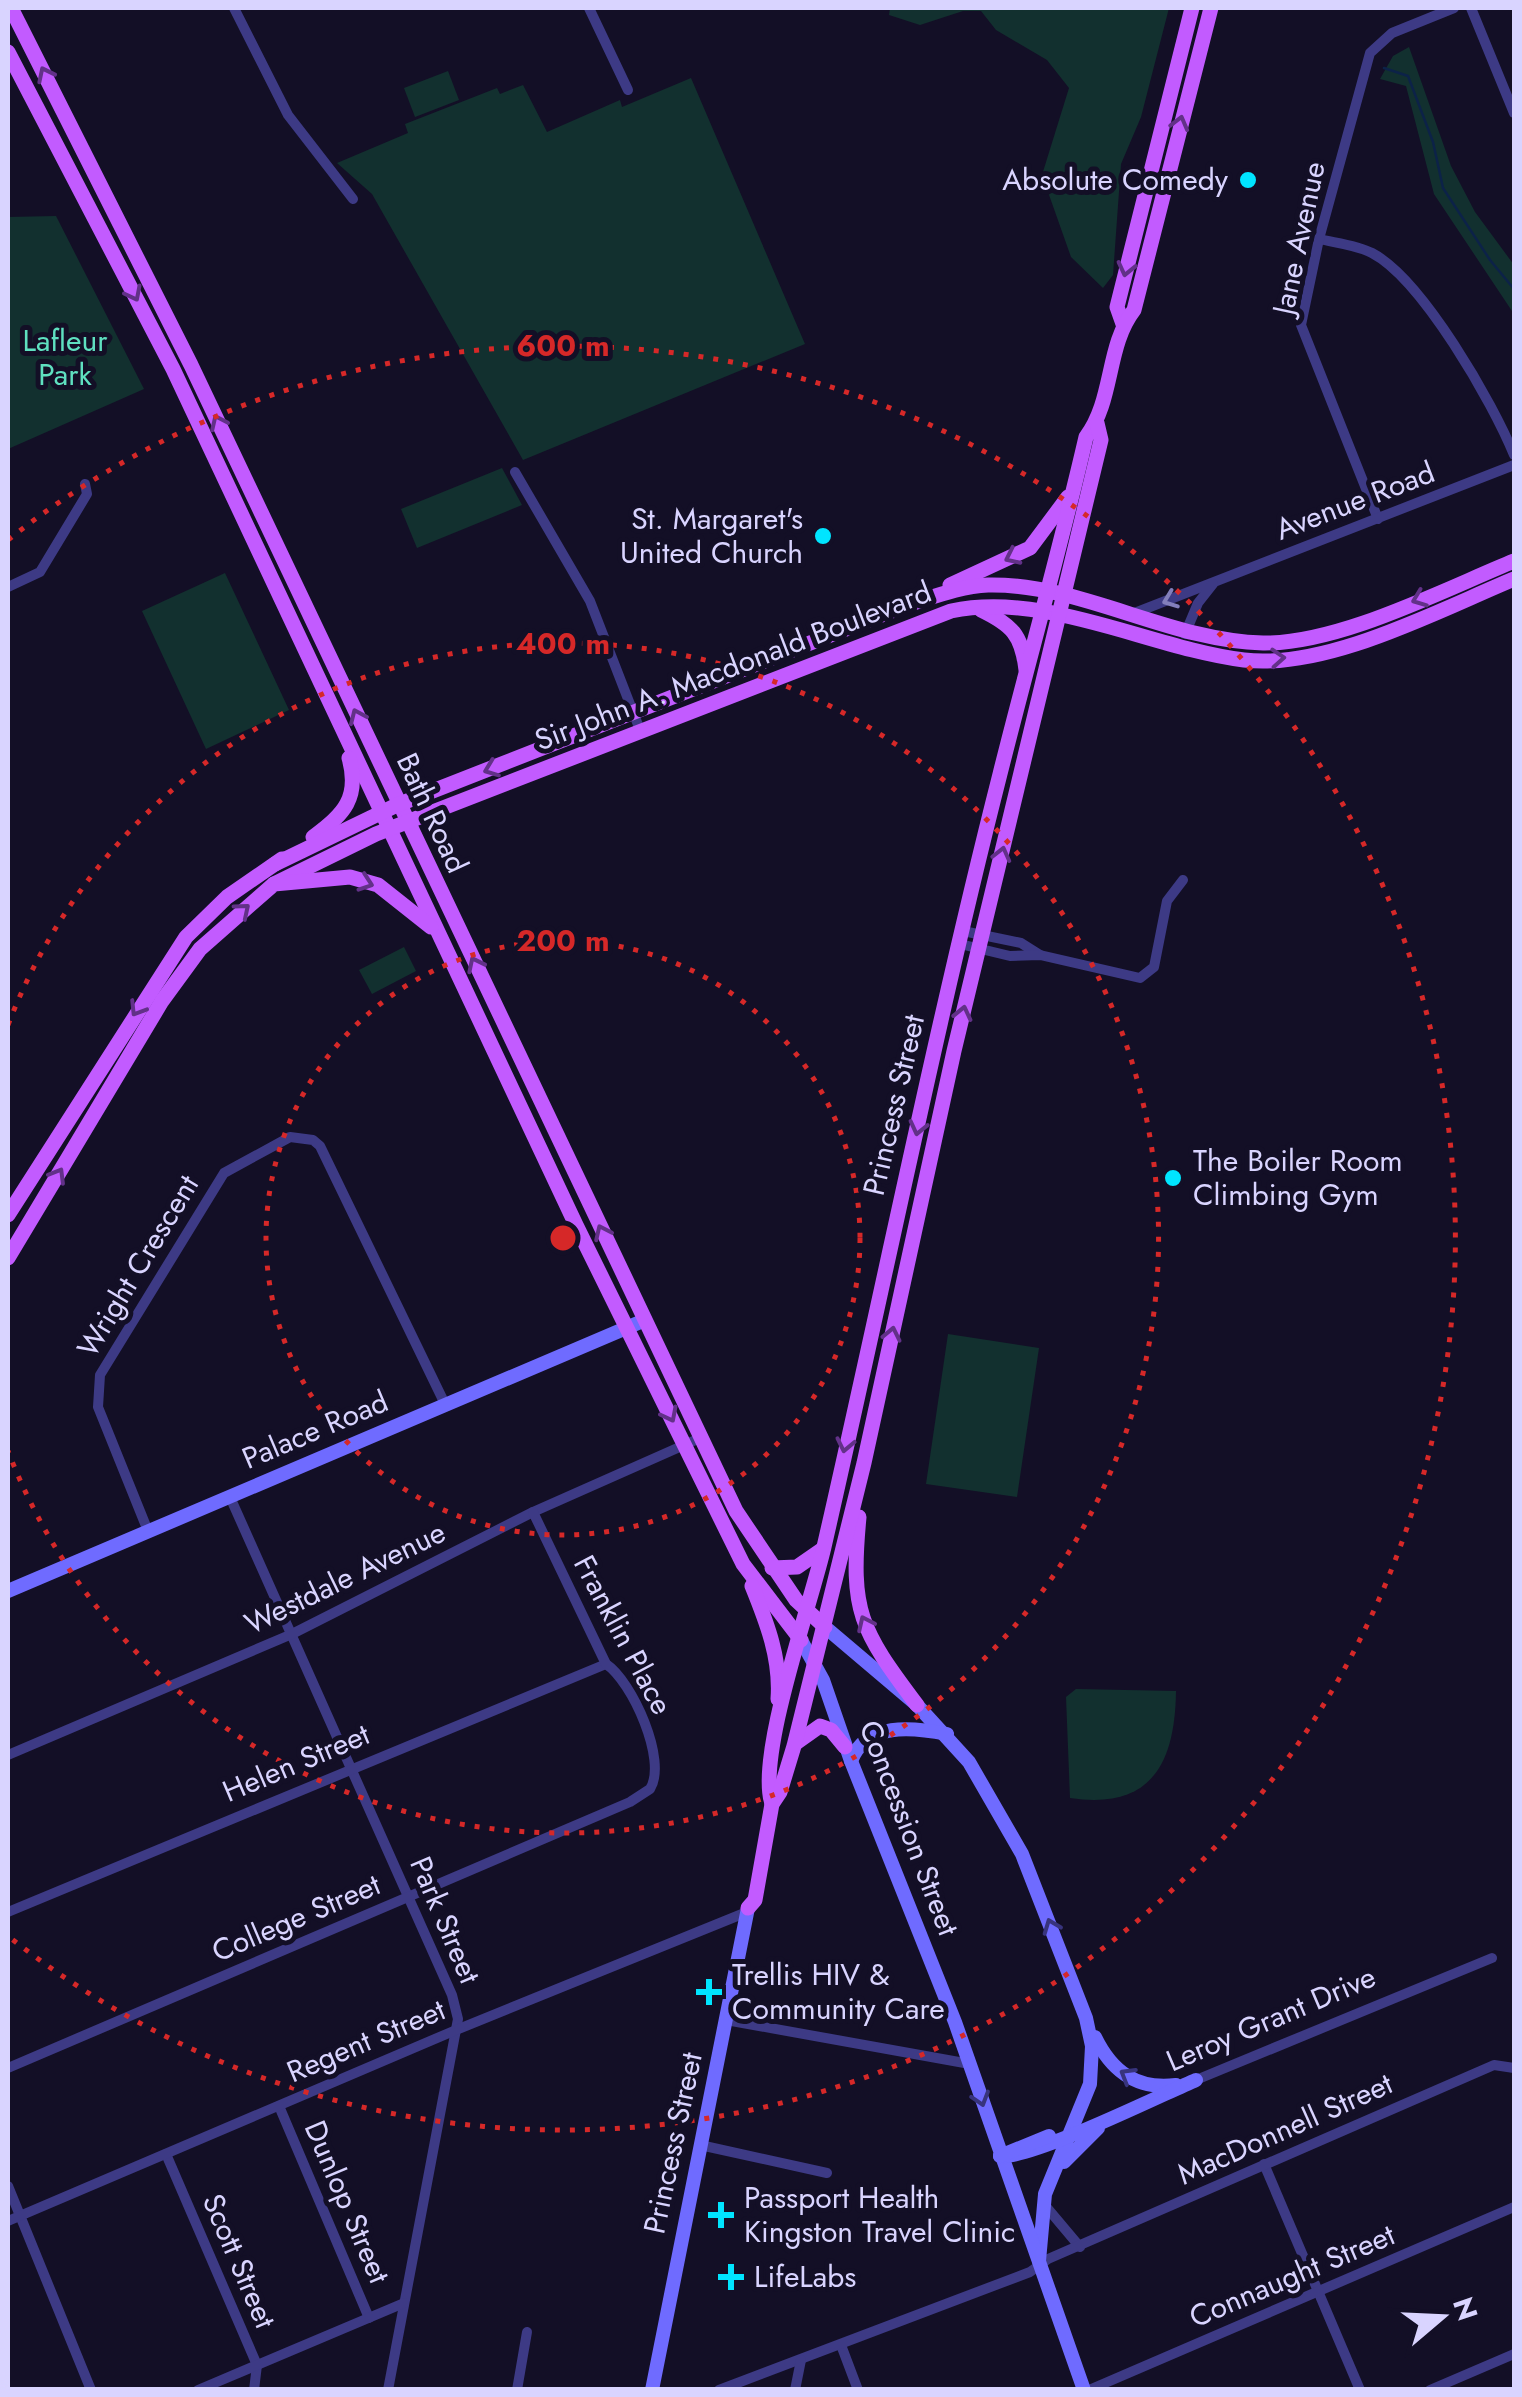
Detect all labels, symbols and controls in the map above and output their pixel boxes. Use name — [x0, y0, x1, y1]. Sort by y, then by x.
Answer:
one-way arrow — [38, 67, 58, 85]
one-way arrow — [1168, 115, 1189, 132]
street label: Jane Avenue — [1261, 157, 1336, 322]
place label: Absolute Comedy — [1002, 158, 1229, 201]
marker: Absolute Comedy — [1237, 169, 1259, 191]
one-way arrow — [1117, 260, 1138, 277]
one-way arrow — [122, 284, 141, 302]
park label: Lafleur Park — [23, 319, 108, 396]
text: 600 m — [516, 324, 610, 367]
one-way arrow — [210, 415, 230, 433]
street label: Avenue Road — [1269, 451, 1441, 551]
place label: St. Margaret's United Church — [620, 497, 803, 574]
marker: St. Margaret's United Church — [812, 525, 834, 547]
one-way arrow — [1005, 544, 1023, 564]
street label: Sir John A. Macdonald Boulevard — [528, 570, 937, 761]
one-way arrow — [1412, 587, 1429, 607]
one-way arrow — [1162, 588, 1180, 608]
text: 400 m — [516, 622, 610, 665]
one-way arrow — [1270, 648, 1286, 670]
one-way arrow — [349, 708, 369, 726]
street label: Bath Road — [386, 746, 479, 880]
one-way arrow — [483, 757, 500, 777]
one-way arrow — [990, 846, 1011, 863]
one-way arrow — [357, 871, 374, 891]
one-way arrow — [231, 904, 249, 922]
text: 200 m — [517, 919, 610, 962]
one-way arrow — [467, 956, 487, 974]
one-way arrow — [130, 998, 149, 1016]
one-way arrow — [951, 1005, 972, 1022]
street label: Princess Street — [852, 1010, 935, 1199]
one-way arrow — [909, 1119, 930, 1136]
place label: The Boiler Room Climbing Gym — [1193, 1139, 1403, 1216]
street label: Wright Crescent — [66, 1166, 209, 1365]
marker: The Boiler Room Climbing Gym — [1162, 1167, 1184, 1189]
one-way arrow — [46, 1168, 65, 1186]
centre of rings — [545, 1220, 581, 1256]
one-way arrow — [594, 1224, 614, 1242]
one-way arrow — [881, 1326, 902, 1343]
street label: Palace Road — [235, 1380, 394, 1480]
one-way arrow — [657, 1405, 677, 1423]
one-way arrow — [836, 1436, 857, 1453]
street label: Westdale Avenue — [237, 1510, 452, 1645]
street label: Franklin Place — [563, 1547, 684, 1722]
one-way arrow — [858, 1615, 878, 1633]
street label: Helen Street — [216, 1712, 377, 1813]
street label: Concession Street — [849, 1714, 971, 1942]
street label: Park Street — [399, 1850, 492, 1991]
street label: College Street — [205, 1862, 387, 1972]
one-way arrow — [1042, 1919, 1063, 1936]
place label: Trellis HIV & Community Care — [732, 1953, 945, 2030]
street label: Leroy Grant Drive — [1160, 1955, 1382, 2082]
marker: Trellis HIV & Community Care — [696, 1979, 722, 2005]
street label: Regent Street — [280, 1988, 452, 2093]
street label: Princess Street — [632, 2048, 713, 2237]
street label: MacDonnell Street — [1170, 2062, 1400, 2195]
one-way arrow — [1120, 2067, 1138, 2087]
one-way arrow — [969, 2090, 990, 2107]
street label: Dunlop Street — [294, 2114, 401, 2290]
place label: Passport Health Kingston Travel Clinic — [744, 2176, 1015, 2253]
street label: Scott Street — [192, 2187, 287, 2335]
marker: Passport Health Kingston Travel Clinic — [708, 2202, 734, 2228]
street label: Connaught Street — [1182, 2213, 1402, 2338]
place label: LifeLabs — [754, 2255, 856, 2298]
marker: LifeLabs — [718, 2264, 744, 2290]
north arrow — [1392, 2267, 1492, 2367]
text: N — [1442, 2292, 1488, 2326]

